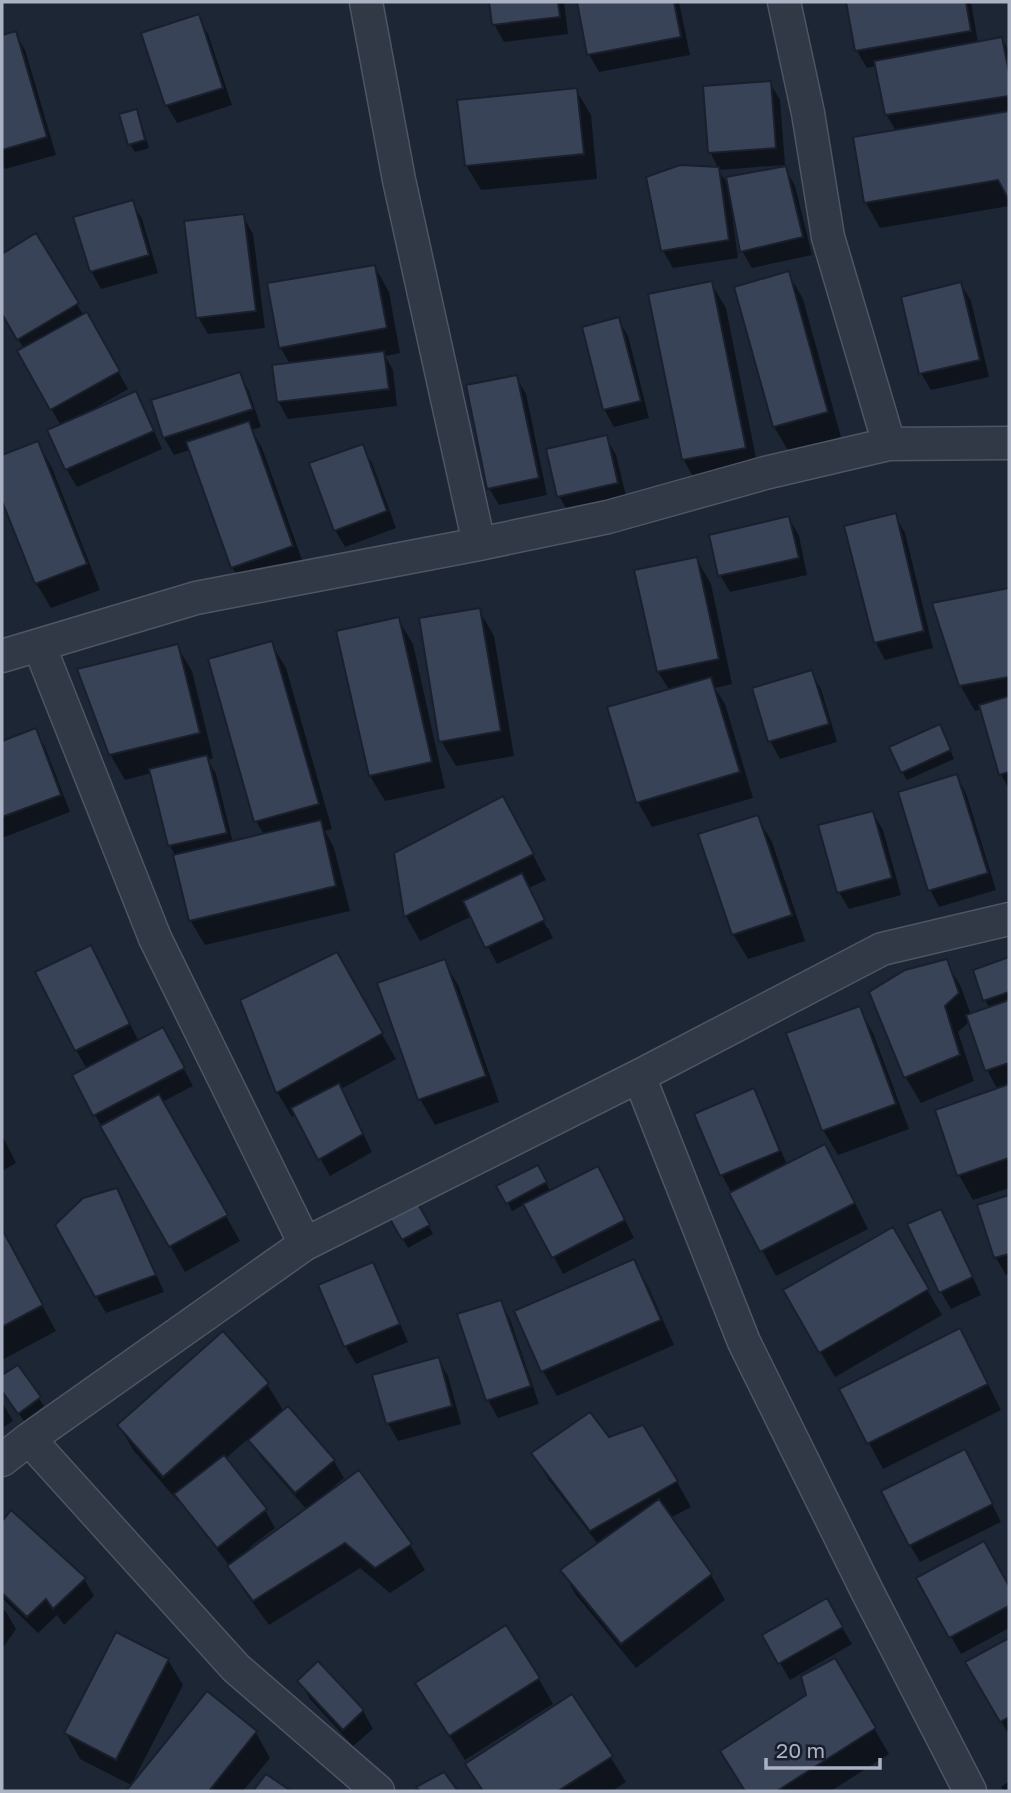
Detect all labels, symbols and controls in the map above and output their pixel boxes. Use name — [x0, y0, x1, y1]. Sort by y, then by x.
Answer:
scale bar — [766, 1727, 880, 1771]
text: 20 m — [776, 1737, 825, 1763]

